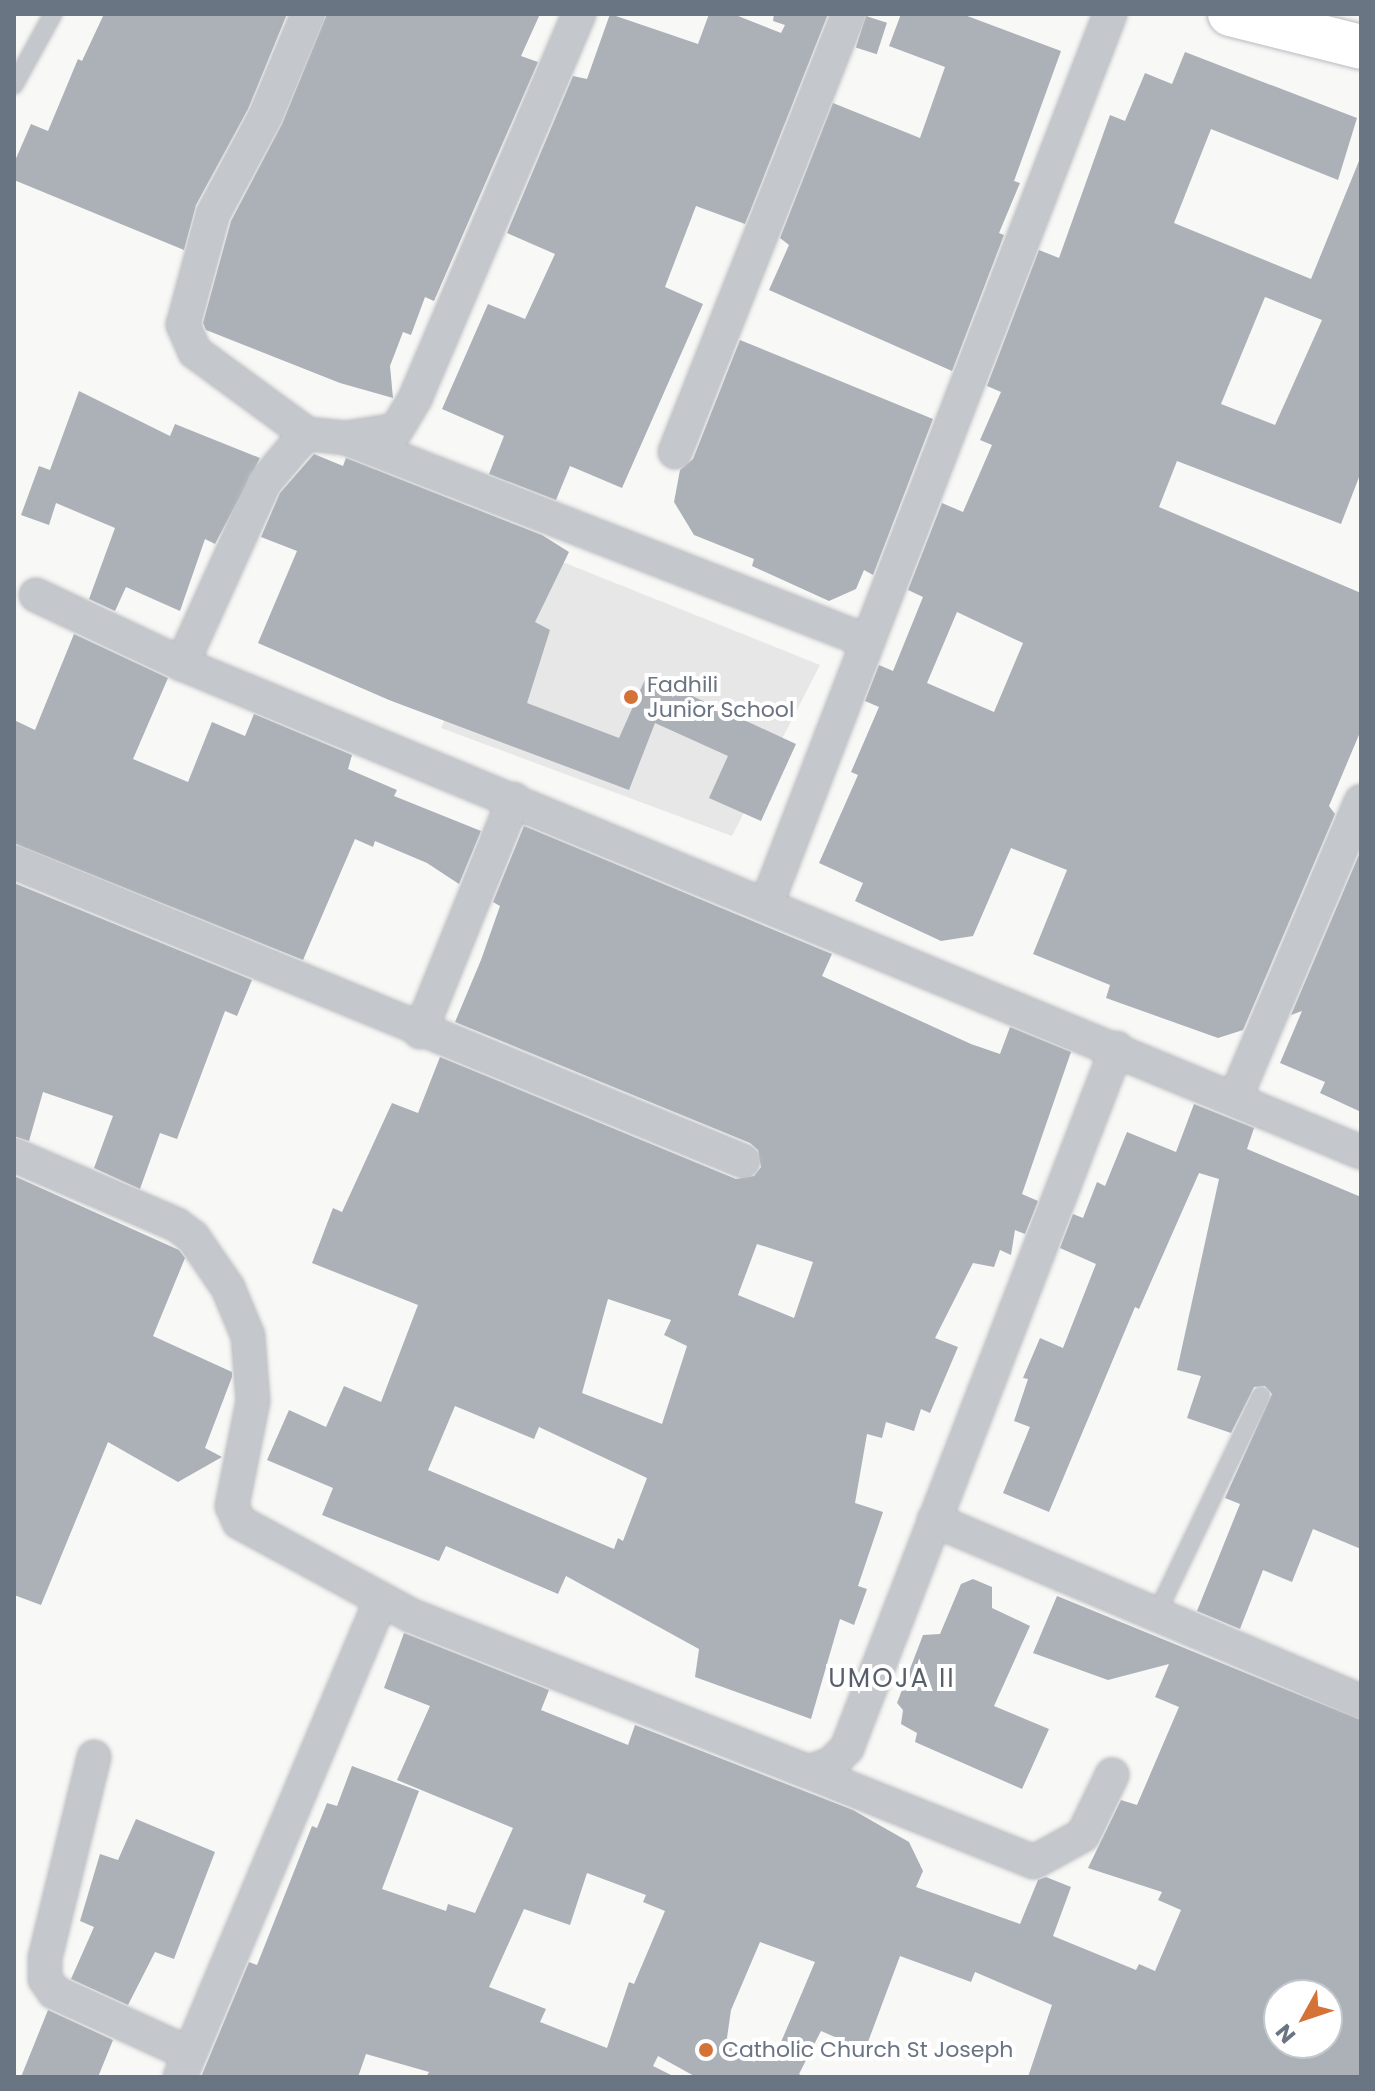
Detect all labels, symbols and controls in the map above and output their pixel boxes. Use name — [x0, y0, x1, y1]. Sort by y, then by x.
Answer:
place label: Fadhili Junior School — [647, 671, 794, 722]
marker: Fadhili Junior School — [622, 688, 640, 706]
district label: UMOJA II — [828, 1663, 956, 1695]
north arrow — [1263, 1979, 1343, 2059]
text: N — [1269, 2017, 1303, 2050]
place label: Catholic Church St Joseph — [722, 2037, 1013, 2063]
marker: Catholic Church St Joseph — [697, 2041, 715, 2059]

